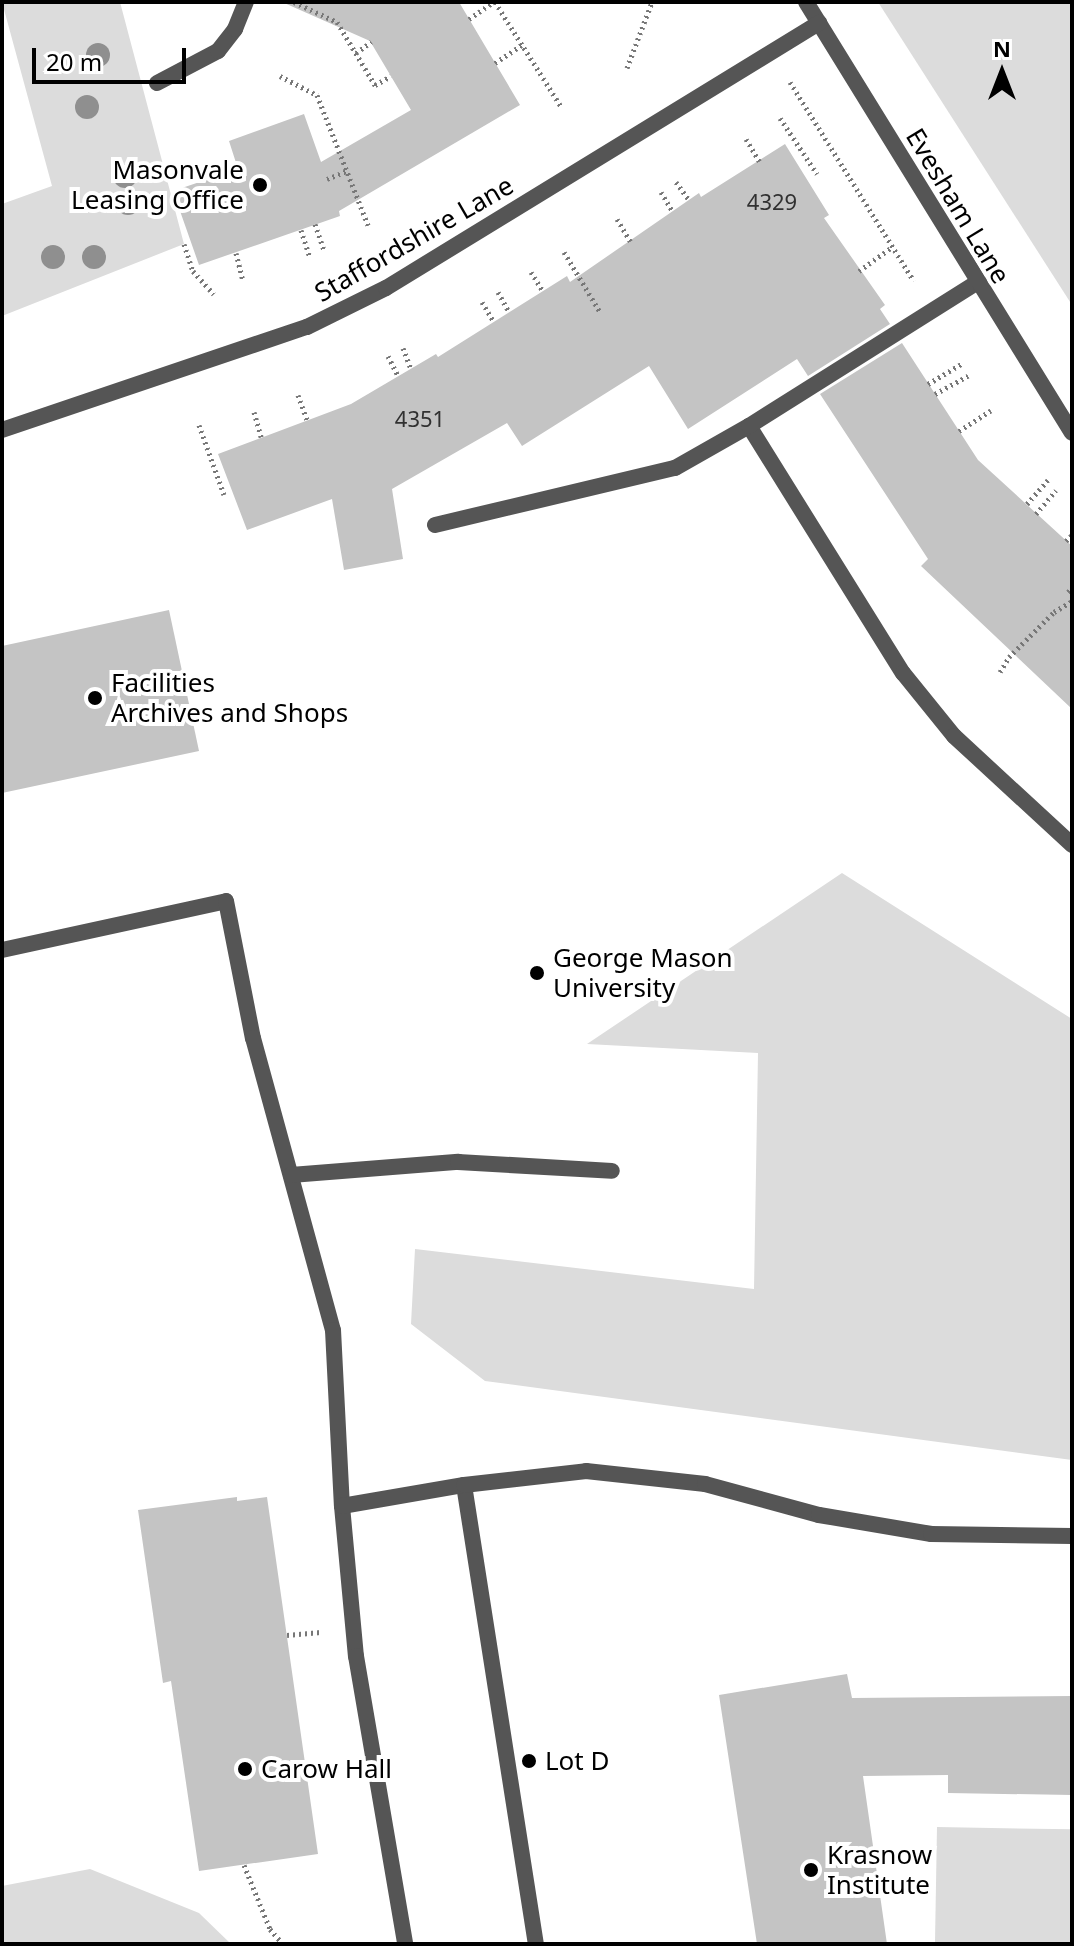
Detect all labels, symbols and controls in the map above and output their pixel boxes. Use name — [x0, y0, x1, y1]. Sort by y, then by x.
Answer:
scale bar — [36, 32, 190, 82]
north arrow — [962, 32, 1042, 112]
text: N — [993, 33, 1011, 63]
text: 20 m — [46, 45, 102, 78]
street label: Evesham Lane — [899, 123, 1017, 289]
place label: Masonvale Leasing Office — [71, 154, 244, 216]
street label: Staffordshire Lane — [309, 170, 519, 308]
marker: Masonvale Leasing Office — [251, 176, 269, 194]
house number: 4329 — [747, 189, 797, 215]
house number: 4351 — [395, 406, 445, 432]
place label: Facilities Archives and Shops — [111, 667, 348, 728]
marker: Facilities Archives and Shops — [86, 689, 104, 707]
place label: George Mason University — [553, 942, 733, 1004]
marker: George Mason University — [528, 964, 546, 982]
place label: Lot D — [545, 1745, 609, 1777]
marker: Lot D — [520, 1752, 538, 1770]
place label: Carow Hall — [261, 1753, 392, 1785]
marker: Carow Hall — [236, 1760, 254, 1778]
place label: Krasnow Institute — [827, 1839, 932, 1900]
marker: Krasnow Institute — [802, 1861, 820, 1879]

